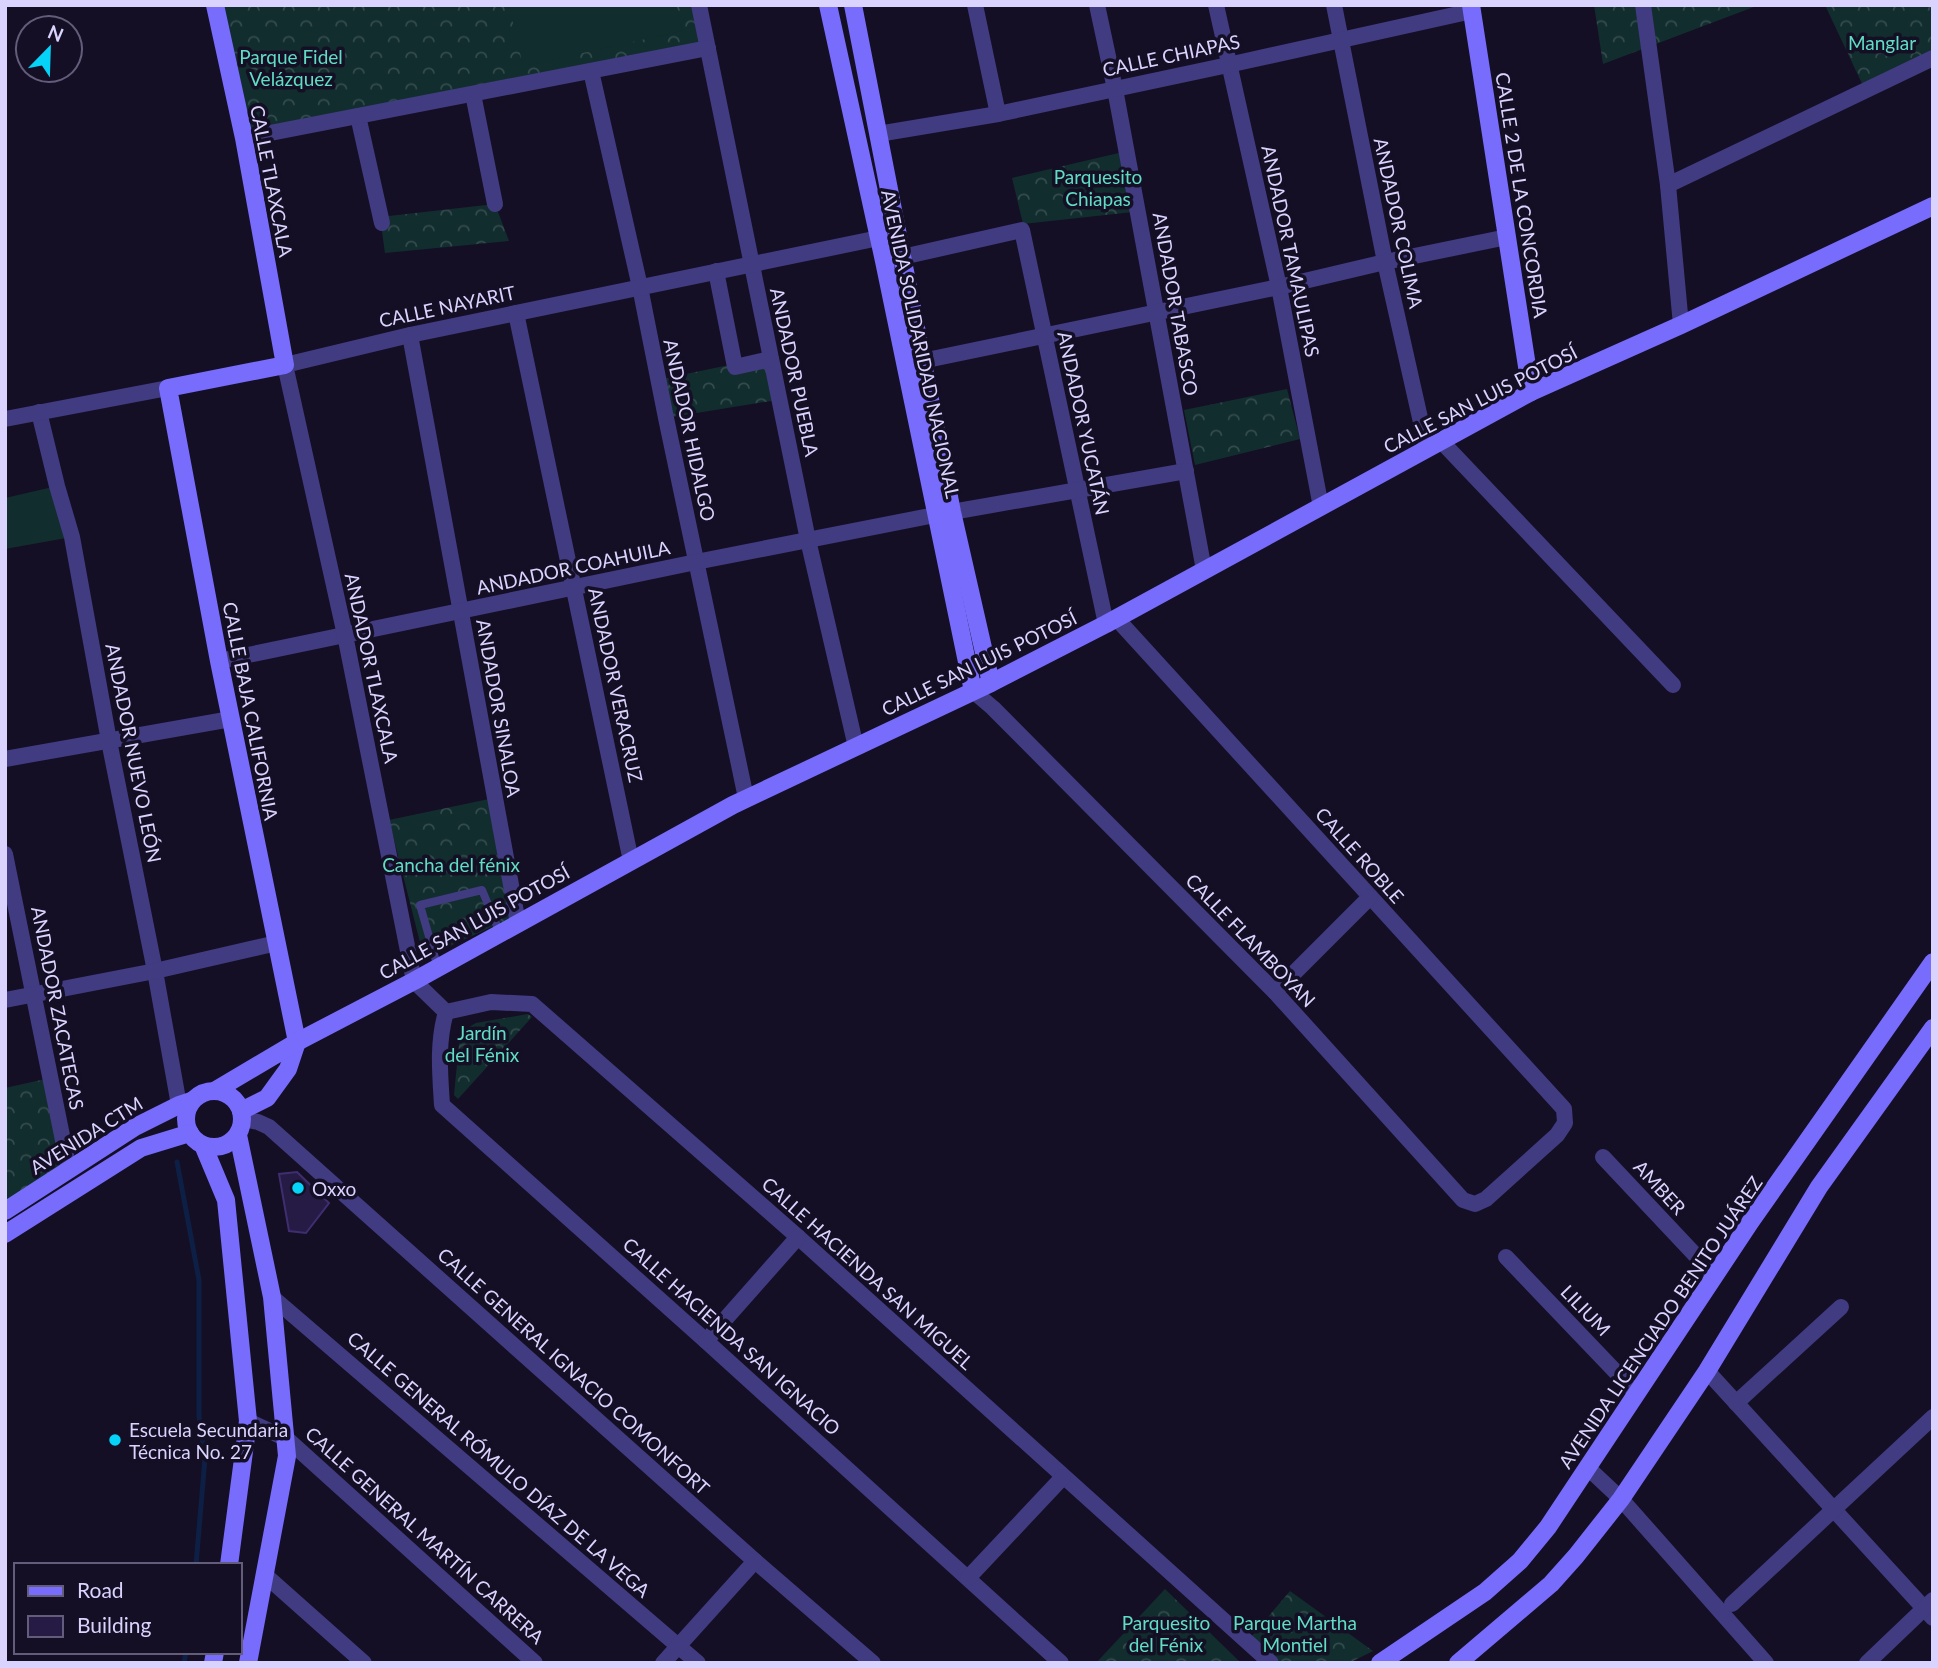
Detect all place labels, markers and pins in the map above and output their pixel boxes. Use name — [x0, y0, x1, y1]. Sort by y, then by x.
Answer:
place label: Oxxo — [312, 1177, 356, 1200]
marker: Oxxo — [290, 1180, 306, 1196]
place label: Escuela Secundaria Técnica No. 27 — [129, 1418, 288, 1463]
marker: Escuela Secundaria Técnica No. 27 — [107, 1432, 123, 1448]

